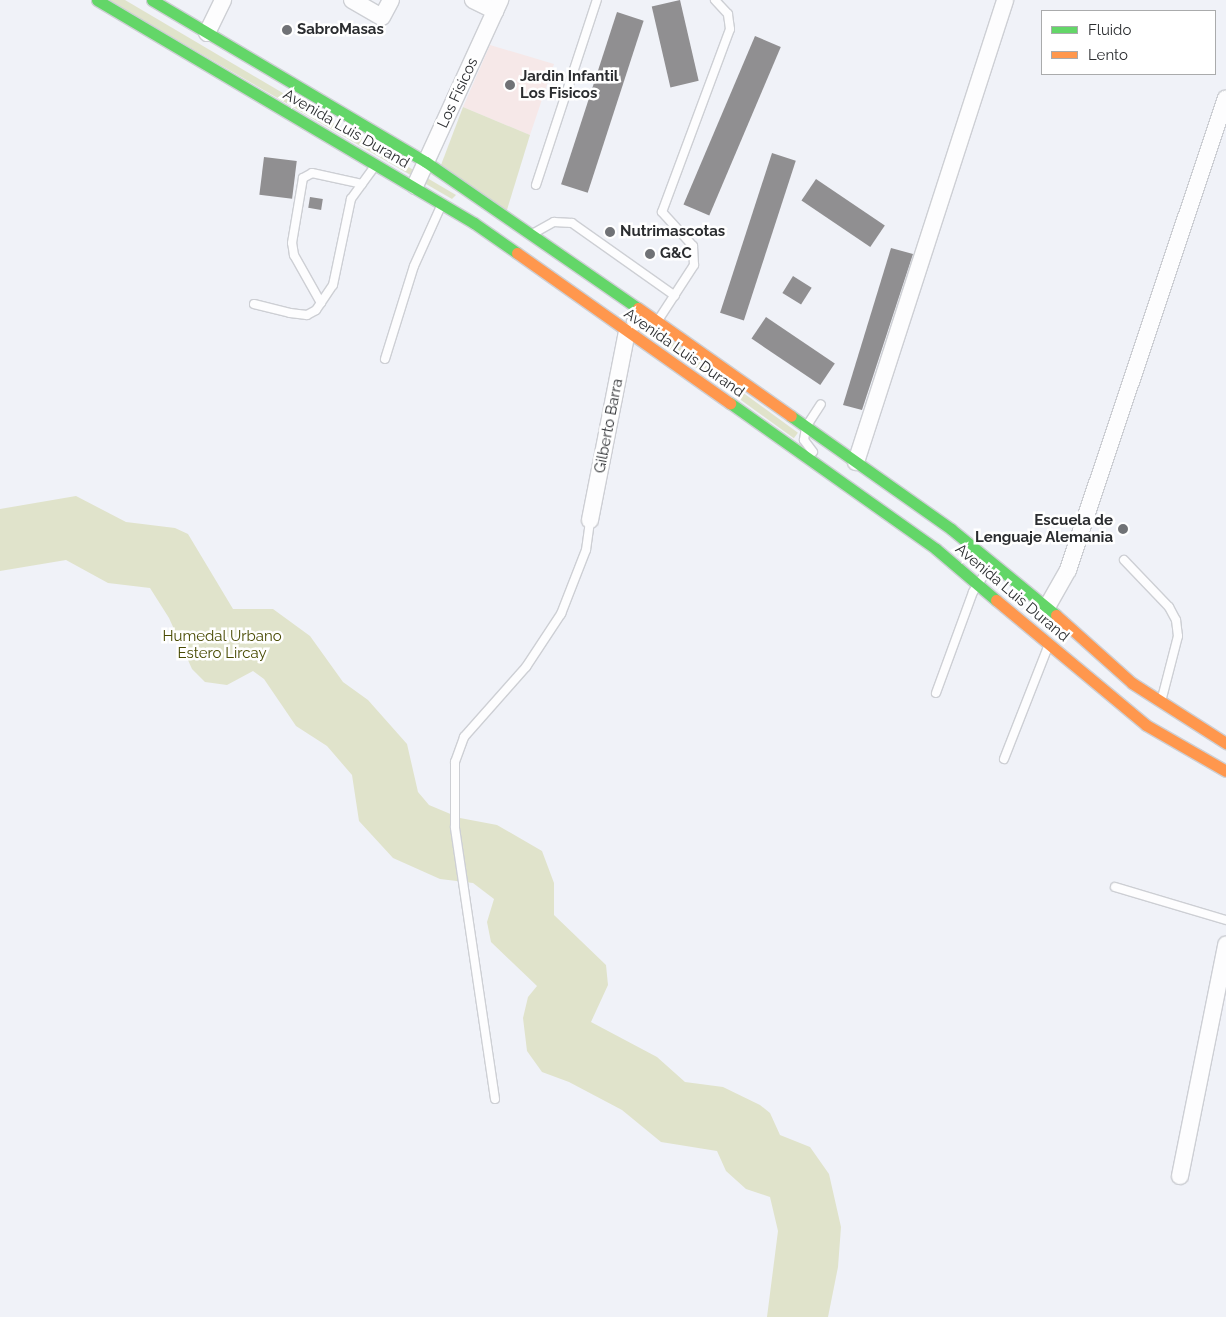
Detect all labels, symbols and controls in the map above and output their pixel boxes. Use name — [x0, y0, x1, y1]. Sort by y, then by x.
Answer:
legend — [1041, 10, 1216, 75]
place label: SabroMasas — [297, 21, 384, 39]
text: Fluido — [1088, 21, 1131, 39]
marker: SabroMasas — [281, 24, 293, 36]
text: Lento — [1088, 46, 1128, 64]
street label: Los Físicos — [434, 55, 482, 131]
place label: Jardin Infantil Los Fisicos — [520, 67, 619, 102]
marker: Jardin Infantil Los Fisicos — [504, 79, 516, 91]
street label: Avenida Luis Durand — [280, 86, 412, 172]
place label: Nutrimascotas — [620, 223, 725, 241]
marker: Nutrimascotas — [604, 226, 616, 238]
place label: G&C — [660, 245, 692, 263]
marker: G&C — [644, 248, 656, 260]
street label: Avenida Luis Durand — [620, 305, 748, 401]
street label: Gilberto Barra — [591, 377, 627, 475]
place label: Escuela de Lenguaje Alemania — [975, 511, 1113, 546]
marker: Escuela de Lenguaje Alemania — [1117, 523, 1129, 535]
street label: Avenida Luis Durand — [952, 540, 1072, 646]
park label: Humedal Urbano Estero Lircay — [162, 627, 282, 662]

